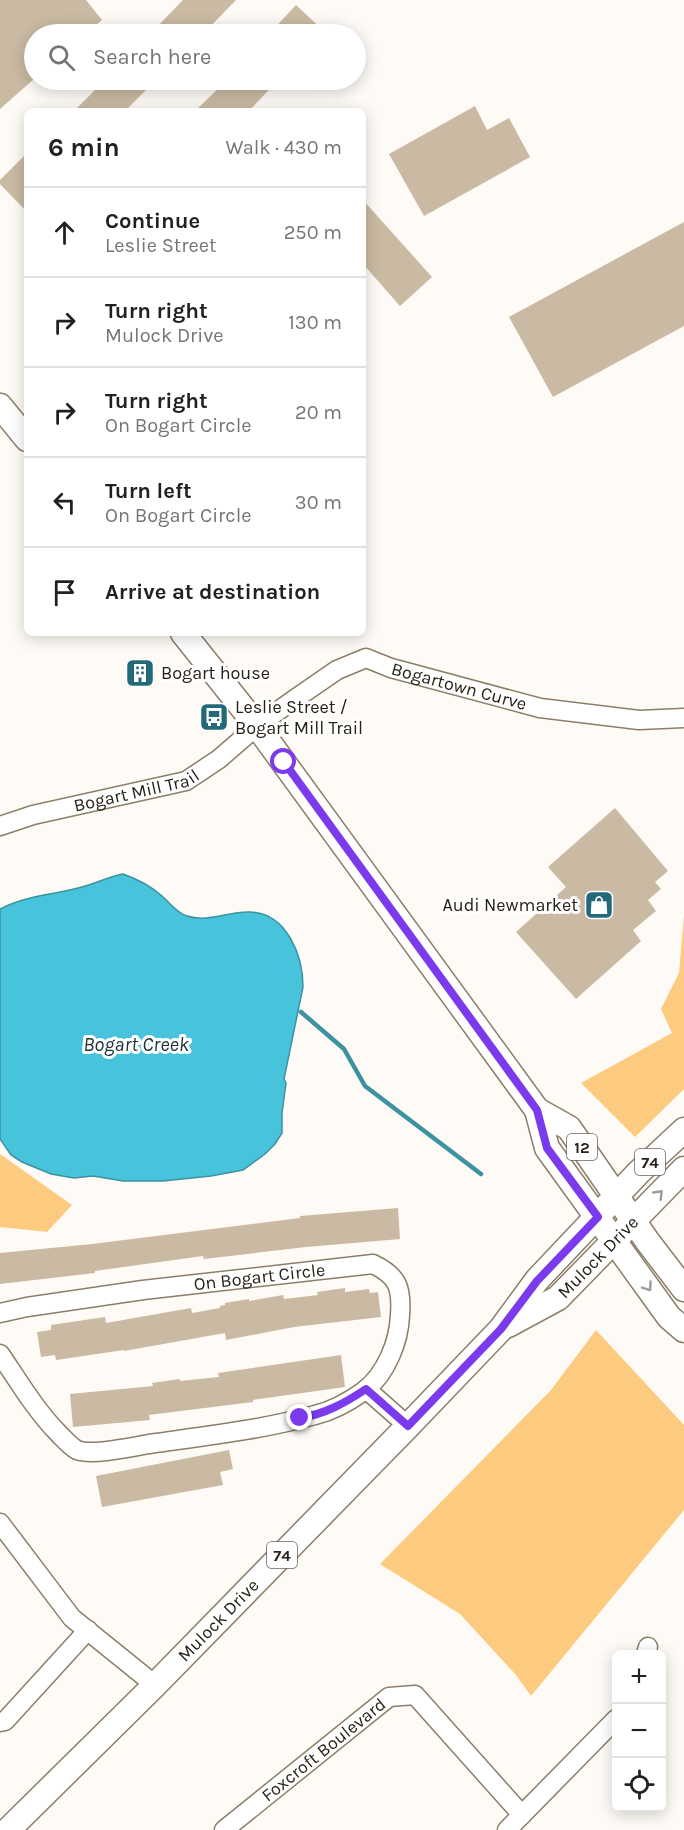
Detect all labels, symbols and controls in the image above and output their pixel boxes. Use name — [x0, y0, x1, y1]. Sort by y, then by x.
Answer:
search box — [24, 24, 366, 90]
icon: search — [45, 41, 78, 74]
text: Search here — [93, 44, 211, 70]
text: 6 min — [48, 132, 120, 163]
text: Walk · 430 m — [226, 136, 342, 159]
text: Continue — [105, 208, 200, 234]
icon: ahead — [48, 216, 81, 249]
text: 250 m — [284, 221, 342, 244]
text: Leslie Street — [105, 234, 217, 257]
text: Turn right — [105, 298, 208, 324]
icon: right — [48, 306, 81, 339]
text: 130 m — [288, 311, 342, 334]
text: Mulock Drive — [105, 324, 224, 347]
text: Turn right — [105, 388, 208, 414]
icon: right — [48, 396, 81, 429]
text: 20 m — [295, 401, 342, 424]
text: On Bogart Circle — [105, 414, 252, 437]
text: Turn left — [105, 478, 192, 504]
icon: left — [48, 486, 81, 519]
text: 30 m — [295, 491, 342, 514]
text: On Bogart Circle — [105, 504, 252, 527]
icon: arrive — [48, 576, 81, 609]
text: Arrive at destination — [105, 579, 320, 605]
building icon: Bogart house — [124, 657, 156, 689]
street label: Bogartown Curve — [389, 658, 529, 715]
place label: Bogart house — [161, 662, 270, 684]
place label: Leslie Street / Bogart Mill Trail — [235, 696, 363, 739]
bus stop icon: Leslie Street / Bogart Mill Trail — [198, 701, 230, 733]
route start — [270, 748, 296, 774]
street label: Bogart Mill Trail — [72, 764, 203, 817]
shop icon: Audi Newmarket — [583, 889, 615, 921]
place label: Audi Newmarket — [442, 894, 578, 916]
water label: Bogart Creek — [83, 1033, 190, 1056]
road number: 12 — [567, 1134, 597, 1160]
road number: 74 — [635, 1149, 665, 1175]
one-way arrow — [652, 1191, 663, 1201]
street label: Mulock Drive — [553, 1211, 643, 1303]
street label: On Bogart Circle — [193, 1259, 326, 1295]
one-way arrow — [641, 1280, 652, 1291]
route end — [286, 1404, 312, 1430]
road number: 74 — [267, 1542, 297, 1568]
street label: Mulock Drive — [173, 1574, 263, 1666]
map controls — [612, 1650, 666, 1812]
button: + — [612, 1650, 666, 1704]
street label: Foxcroft Boulevard — [257, 1693, 390, 1806]
button: − — [612, 1704, 666, 1758]
button: locate — [612, 1758, 666, 1812]

